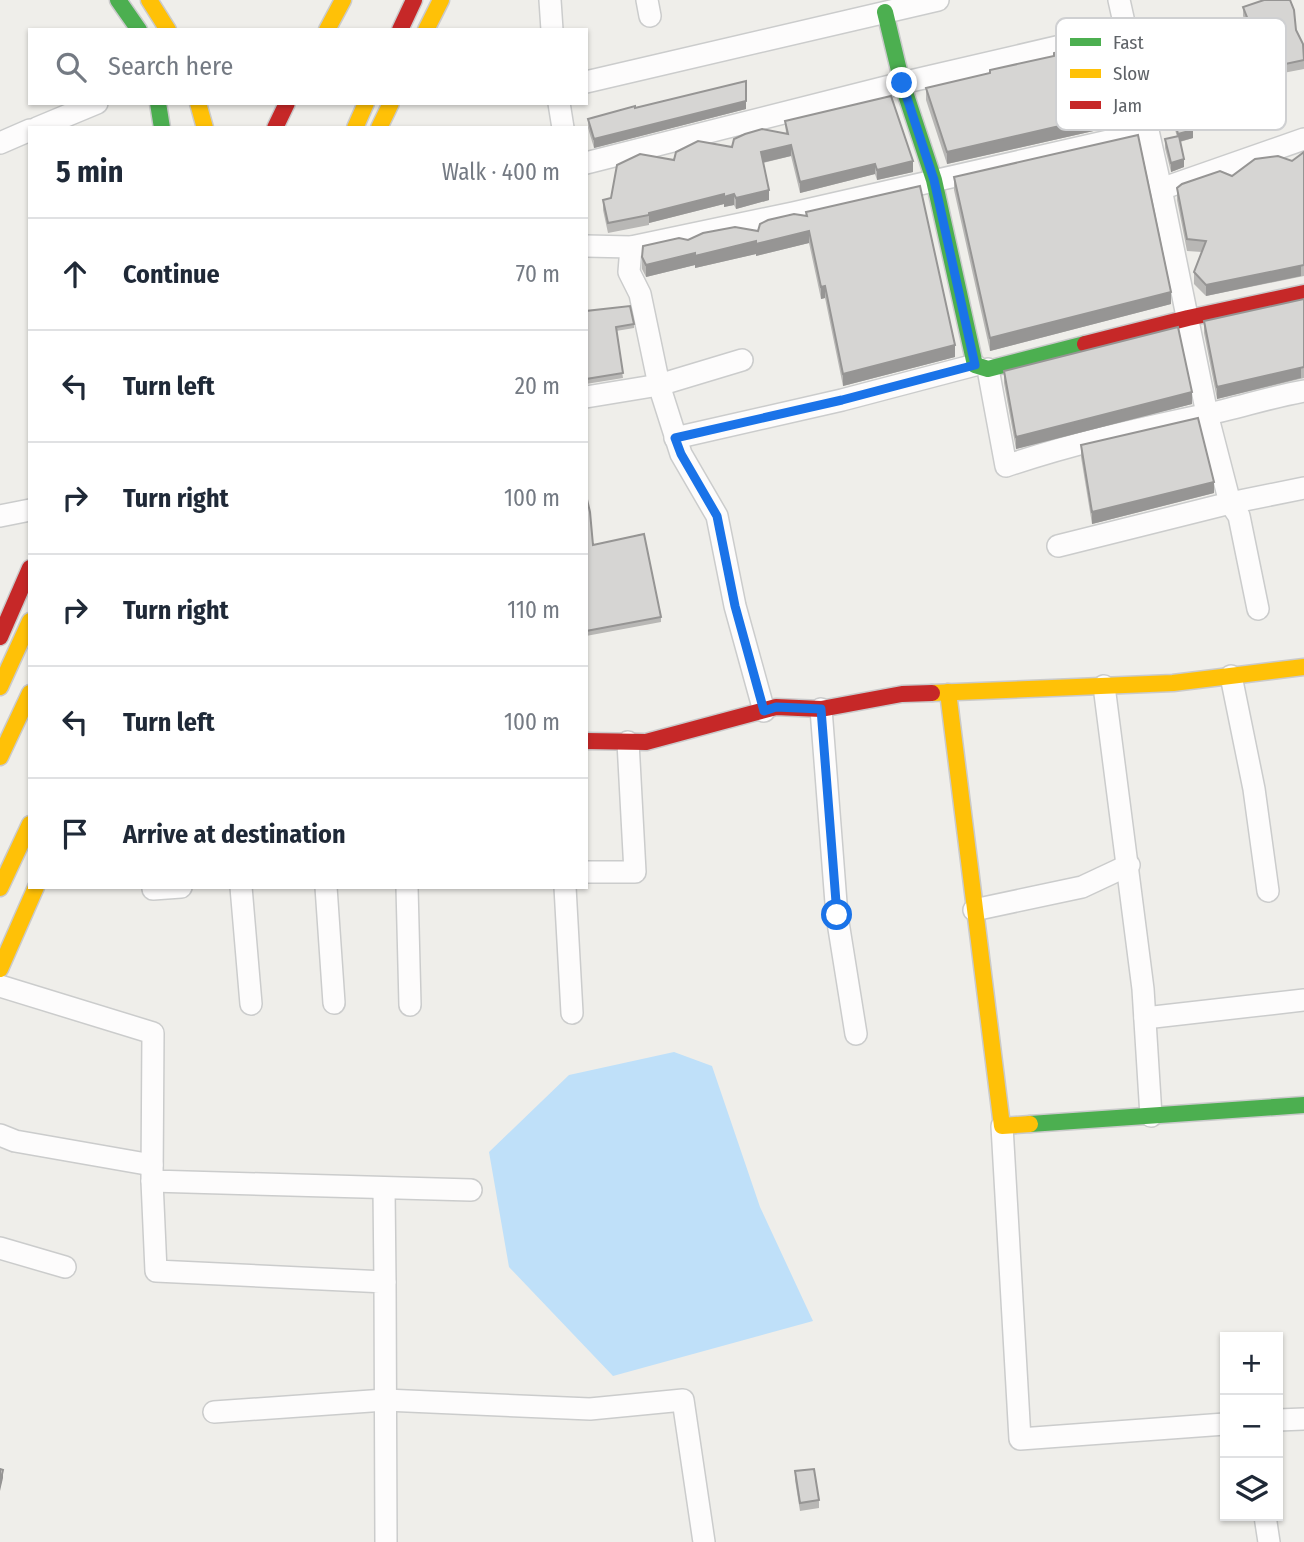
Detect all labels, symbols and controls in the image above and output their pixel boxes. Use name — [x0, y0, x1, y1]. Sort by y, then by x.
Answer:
legend — [1056, 18, 1286, 130]
search box — [28, 28, 588, 105]
text: Fast — [1113, 31, 1144, 54]
icon: search — [52, 48, 90, 86]
text: Search here — [108, 51, 233, 82]
text: Slow — [1113, 62, 1150, 85]
route end — [886, 67, 917, 98]
text: Jam — [1113, 94, 1142, 117]
text: 5 min — [56, 154, 123, 190]
text: Walk · 400 m — [442, 158, 560, 186]
icon: ahead — [56, 255, 94, 293]
text: Continue — [123, 259, 220, 290]
text: 70 m — [516, 260, 560, 288]
icon: left — [56, 367, 94, 405]
text: Turn left — [123, 371, 215, 402]
text: 20 m — [515, 372, 560, 400]
icon: right — [56, 479, 94, 517]
text: Turn right — [123, 483, 229, 514]
text: 100 m — [504, 484, 560, 512]
icon: right — [56, 591, 94, 629]
text: Turn right — [123, 595, 229, 626]
text: 110 m — [507, 596, 560, 624]
icon: left — [56, 703, 94, 741]
text: Turn left — [123, 707, 215, 738]
text: 100 m — [504, 708, 560, 736]
icon: arrive — [56, 815, 94, 853]
text: Arrive at destination — [123, 819, 346, 850]
route start — [821, 899, 852, 930]
map controls — [1220, 1332, 1283, 1521]
button: + — [1220, 1332, 1283, 1395]
button: − — [1220, 1395, 1283, 1458]
button: layers — [1220, 1458, 1283, 1521]

